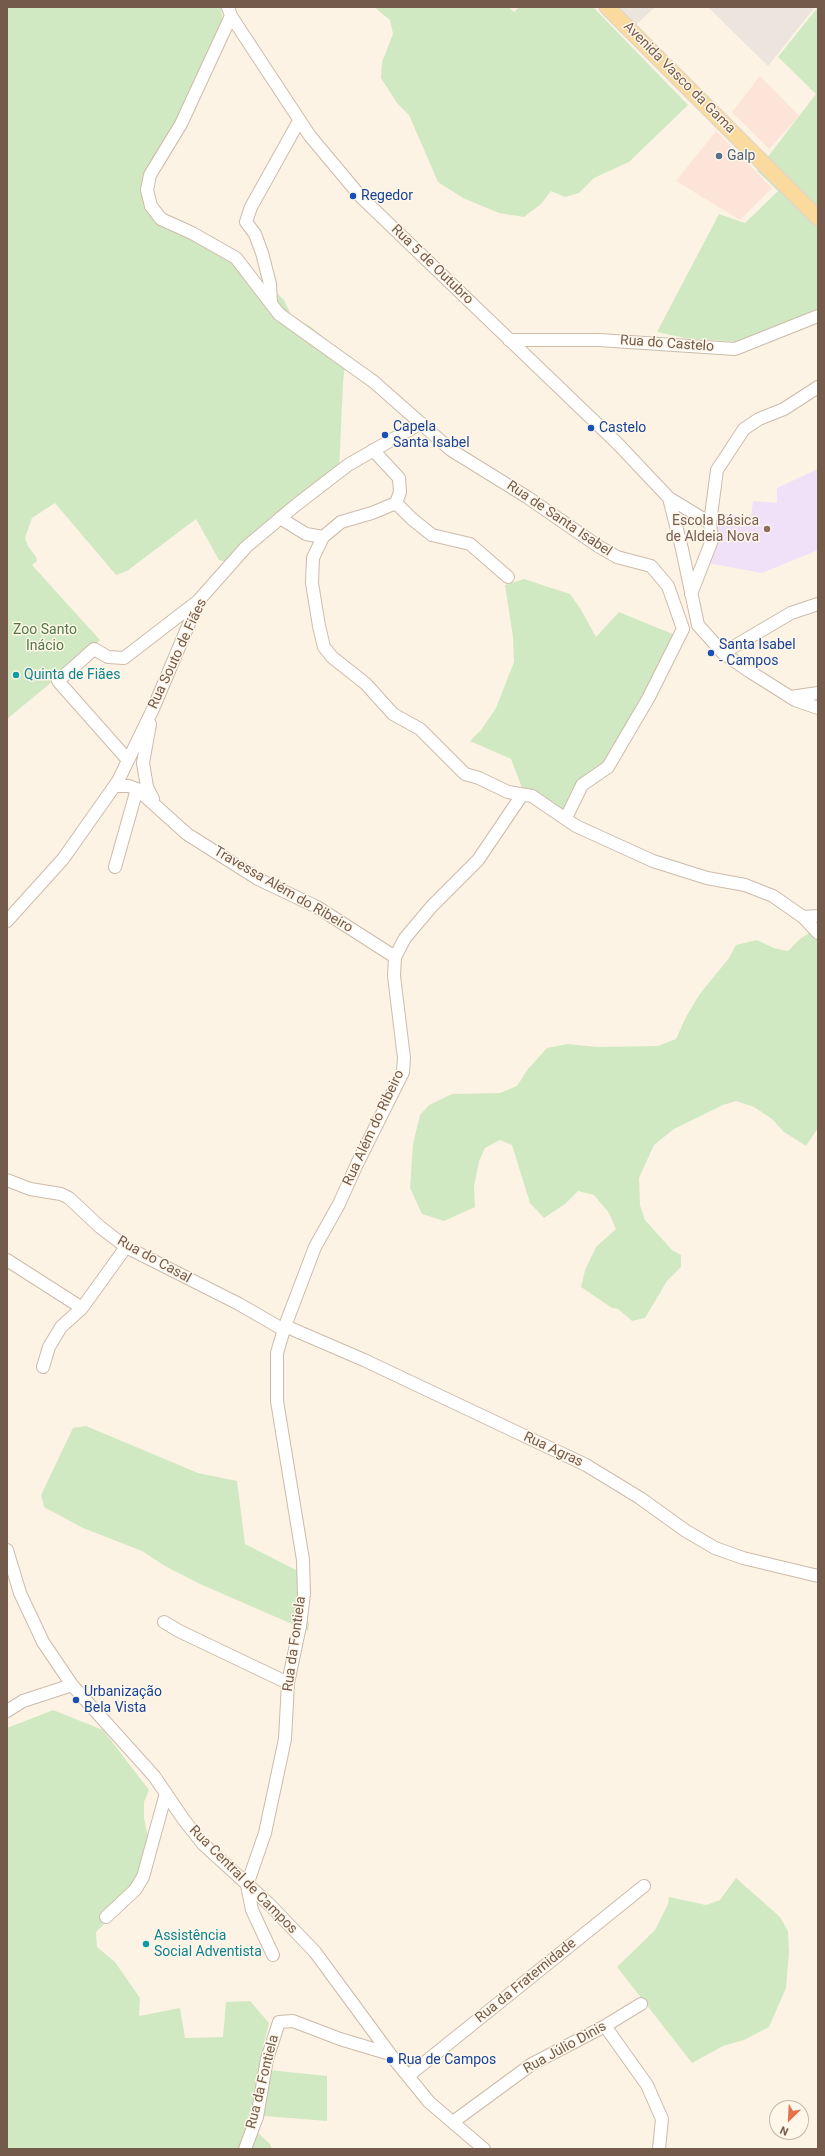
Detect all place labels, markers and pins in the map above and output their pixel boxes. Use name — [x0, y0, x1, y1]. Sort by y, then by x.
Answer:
place label: Galp — [727, 148, 755, 164]
marker: Galp — [714, 151, 724, 161]
place label: Regedor — [361, 188, 413, 204]
marker: Regedor — [348, 191, 358, 201]
place label: Capela Santa Isabel — [393, 419, 470, 452]
place label: Castelo — [599, 420, 646, 436]
marker: Castelo — [586, 423, 596, 433]
marker: Capela Santa Isabel — [380, 430, 390, 440]
place label: Escola Básica de Aldeia Nova — [666, 513, 759, 546]
marker: Escola Básica de Aldeia Nova — [762, 524, 772, 534]
place label: Santa Isabel - Campos — [719, 637, 796, 670]
marker: Santa Isabel - Campos — [706, 648, 716, 658]
place label: Quinta de Fiães — [24, 667, 120, 683]
marker: Quinta de Fiães — [11, 670, 21, 680]
place label: Urbanização Bela Vista — [84, 1684, 162, 1716]
marker: Urbanização Bela Vista — [71, 1695, 81, 1705]
place label: Assistência Social Adventista — [154, 1928, 262, 1960]
marker: Assistência Social Adventista — [141, 1939, 151, 1949]
place label: Rua de Campos — [398, 2052, 496, 2068]
marker: Rua de Campos — [385, 2055, 395, 2065]

